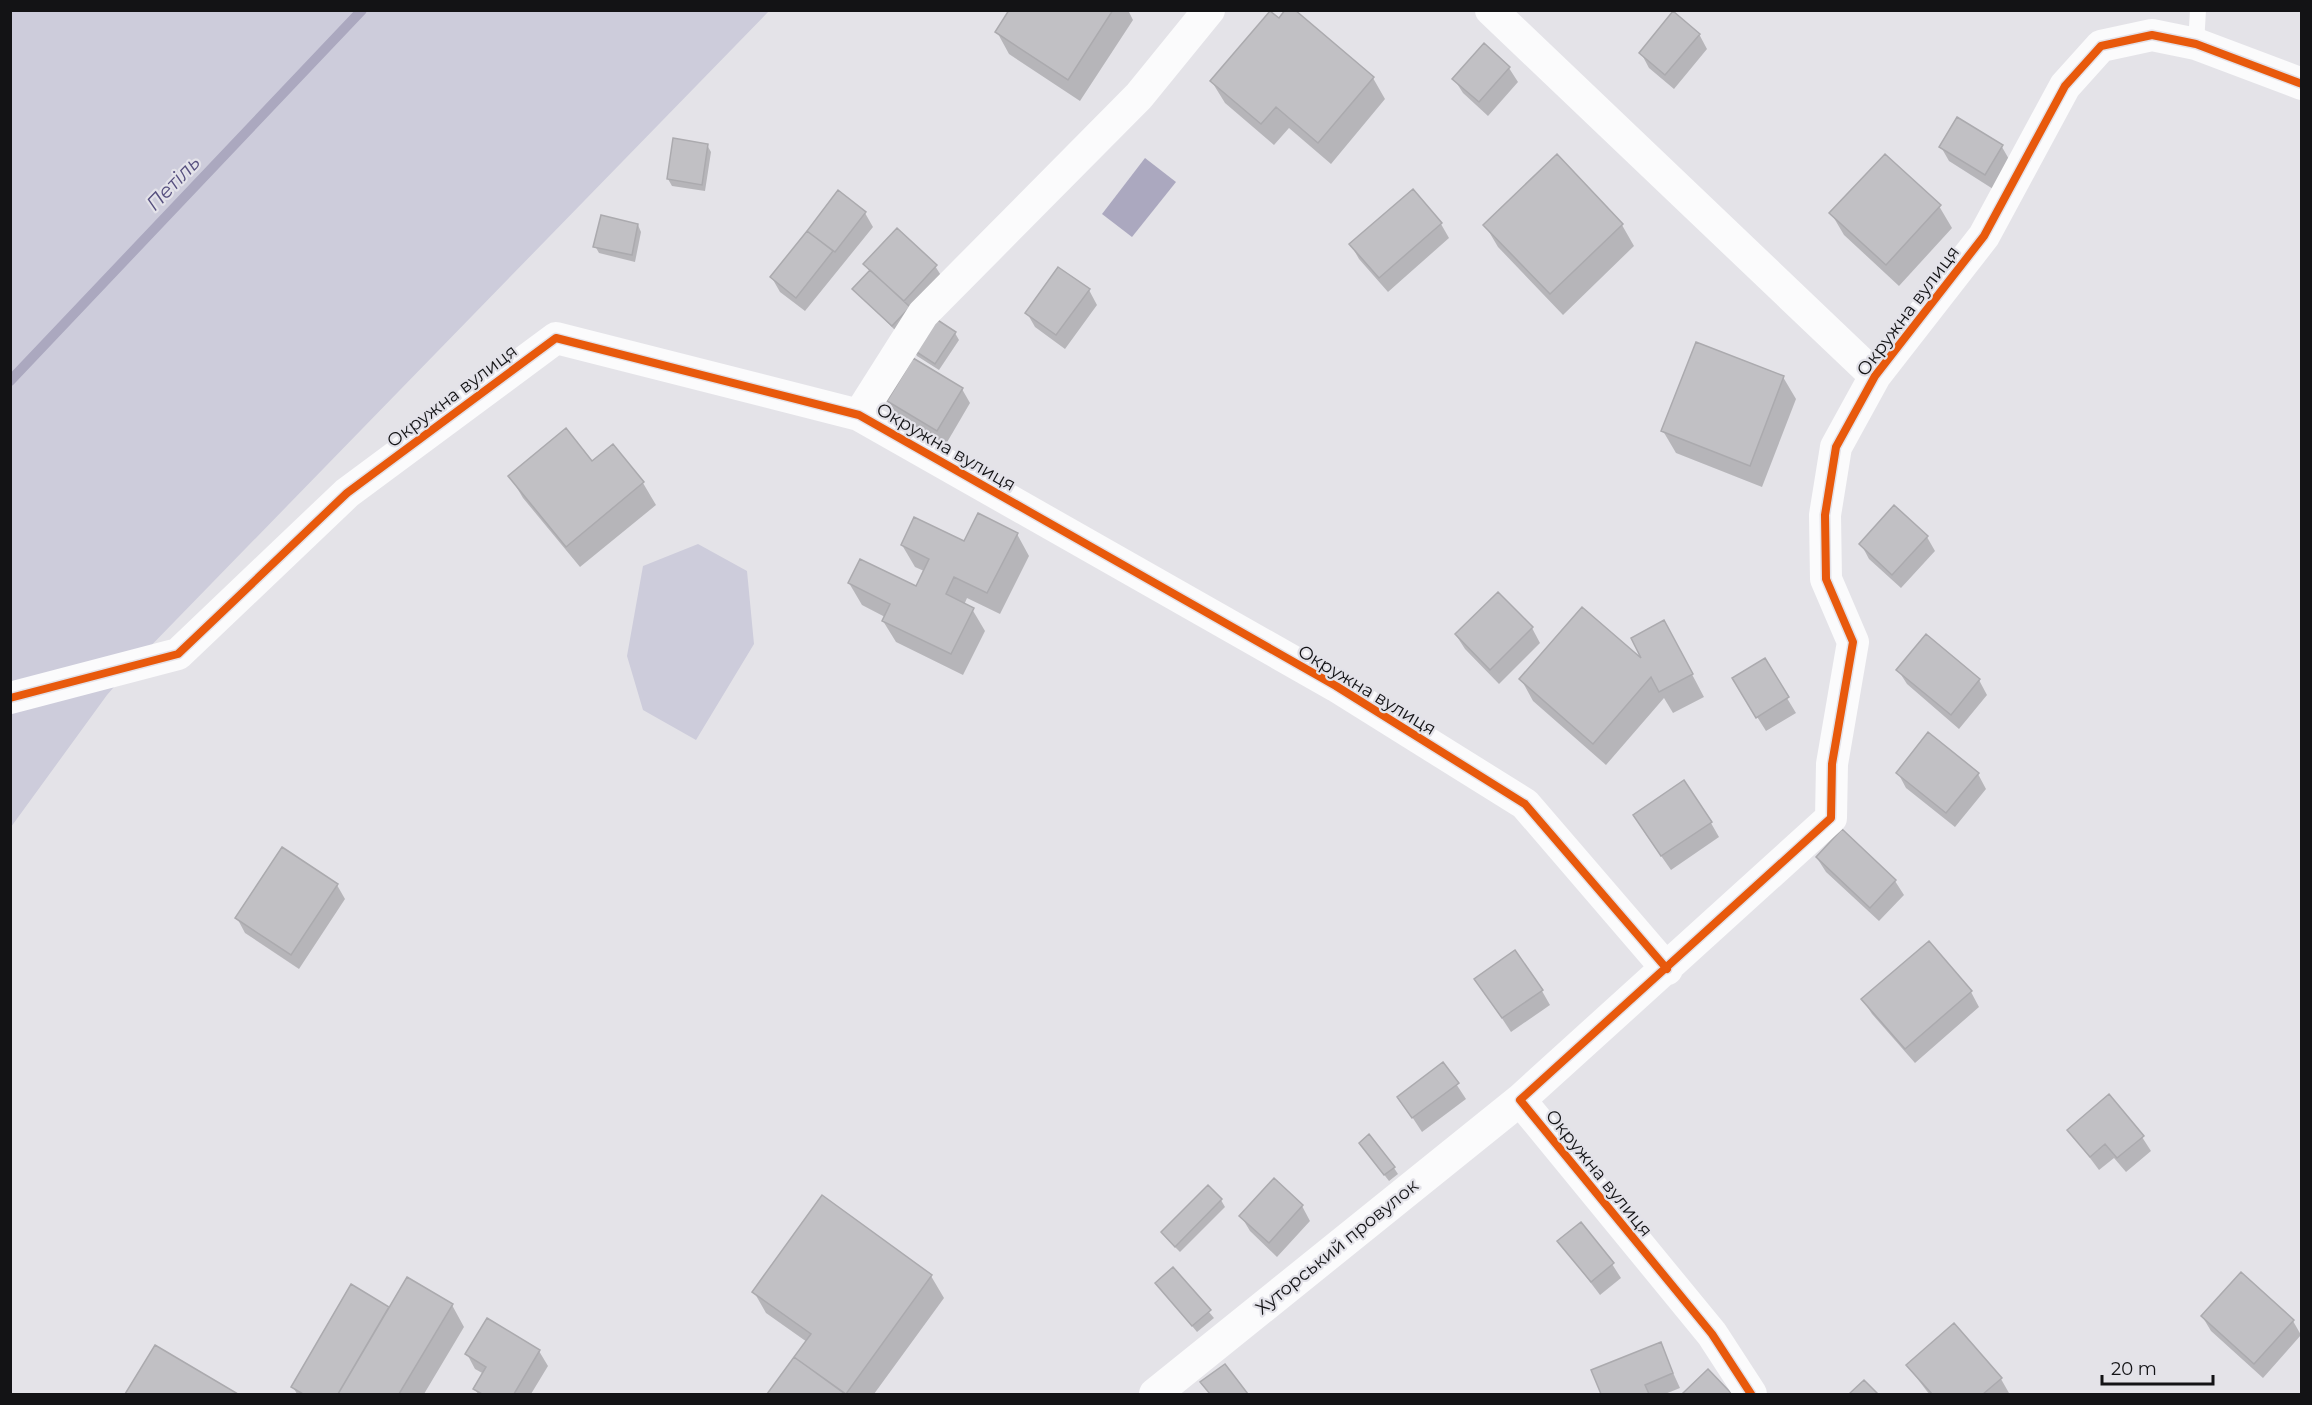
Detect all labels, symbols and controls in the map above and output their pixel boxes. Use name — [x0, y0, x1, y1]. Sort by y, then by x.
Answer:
water label: Петіль — [141, 150, 205, 216]
street label: Окружна вулиця — [1852, 242, 1964, 380]
street label: Окружна вулиця — [383, 340, 521, 452]
street label: Окружна вулиця — [872, 398, 1020, 496]
street label: Окружна вулиця — [1294, 640, 1440, 740]
street label: Окружна вулиця — [1541, 1105, 1657, 1241]
street label: Хуторський провулок — [1251, 1174, 1423, 1319]
scale bar — [2102, 1348, 2213, 1386]
text: 20 m — [2111, 1358, 2157, 1380]

